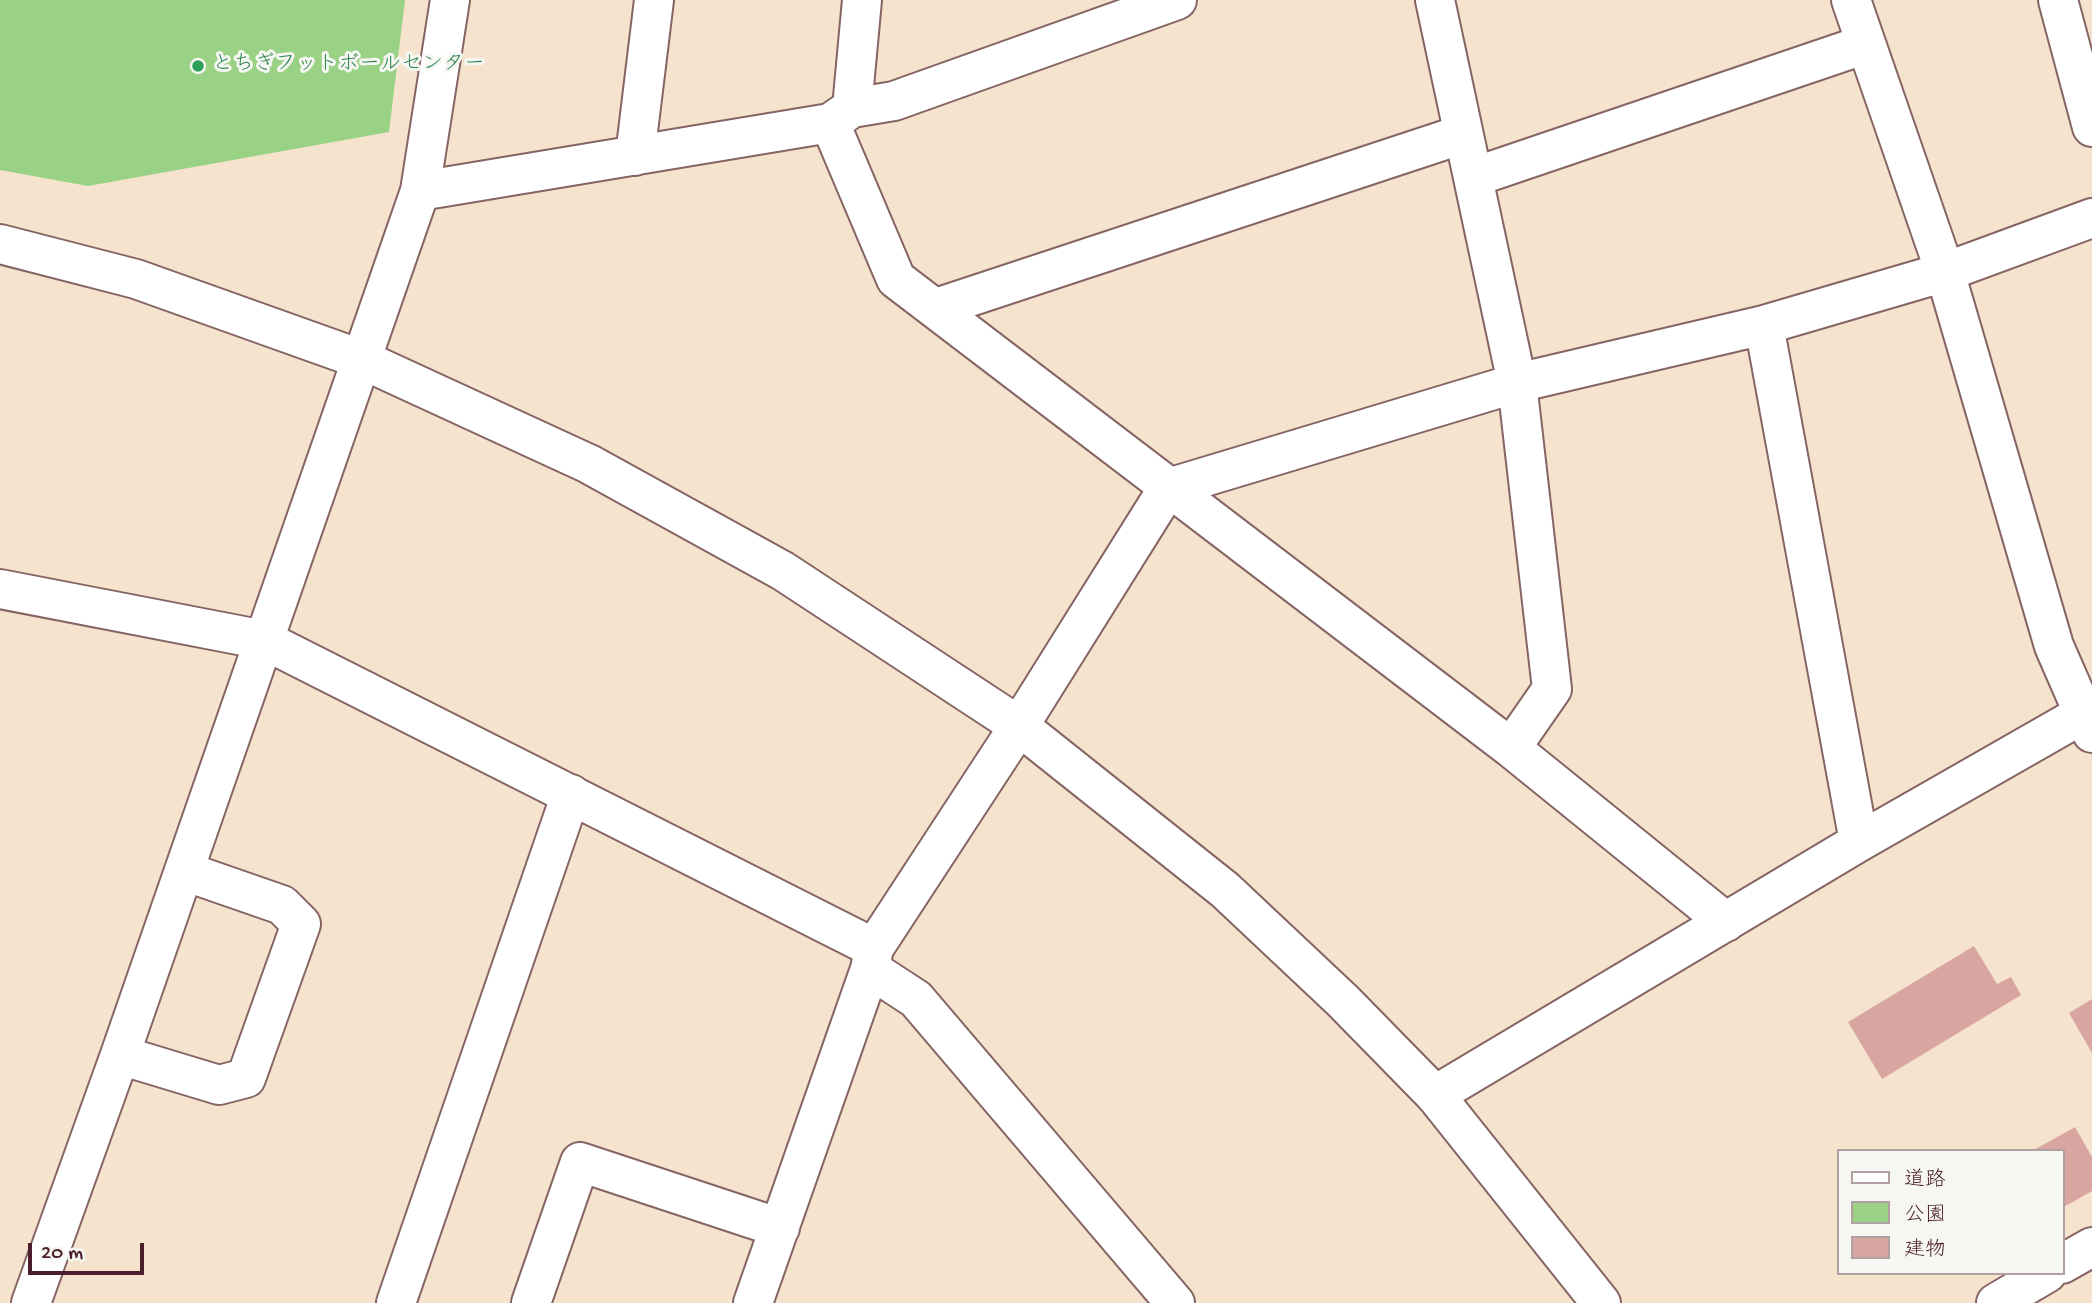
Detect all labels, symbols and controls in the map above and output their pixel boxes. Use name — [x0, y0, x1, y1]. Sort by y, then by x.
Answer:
place label: とちぎフットボールセンター — [212, 53, 485, 79]
marker: とちぎフットボールセンター — [190, 58, 206, 74]
legend — [1836, 1149, 2064, 1275]
text: 道路 — [1904, 1169, 1946, 1194]
text: 公園 — [1904, 1204, 1946, 1229]
scale bar — [32, 1230, 147, 1274]
text: 建物 — [1904, 1239, 1946, 1264]
text: 20 m — [41, 1242, 83, 1267]

